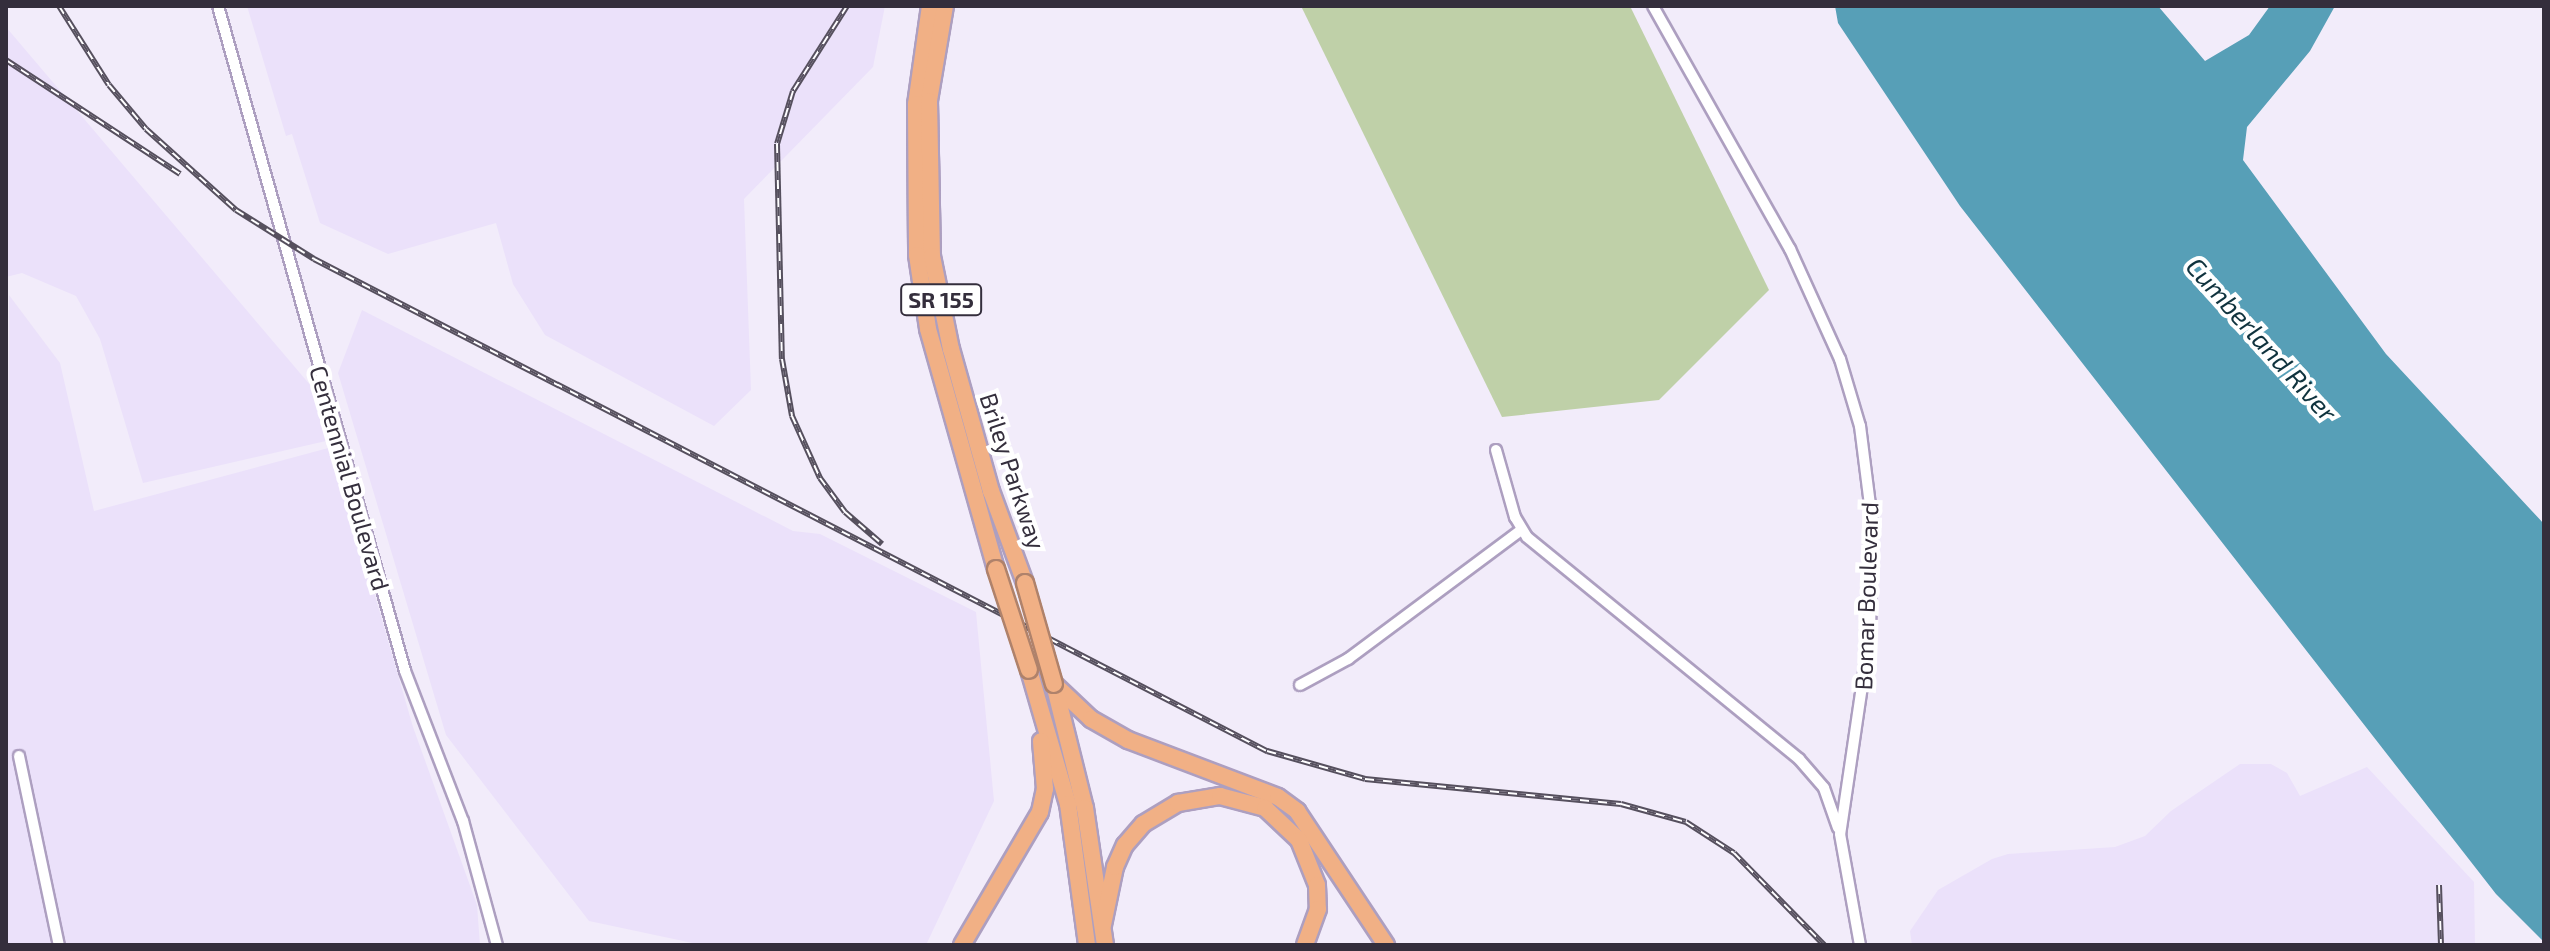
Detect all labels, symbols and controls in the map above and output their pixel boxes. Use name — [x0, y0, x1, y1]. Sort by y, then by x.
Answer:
water label: Cumberland River — [2180, 250, 2344, 428]
road number: SR 155 — [899, 282, 983, 318]
street label: Centennial Boulevard — [304, 362, 396, 594]
street label: Briley Parkway — [974, 389, 1052, 553]
street label: Bomar Boulevard — [1848, 501, 1884, 691]

